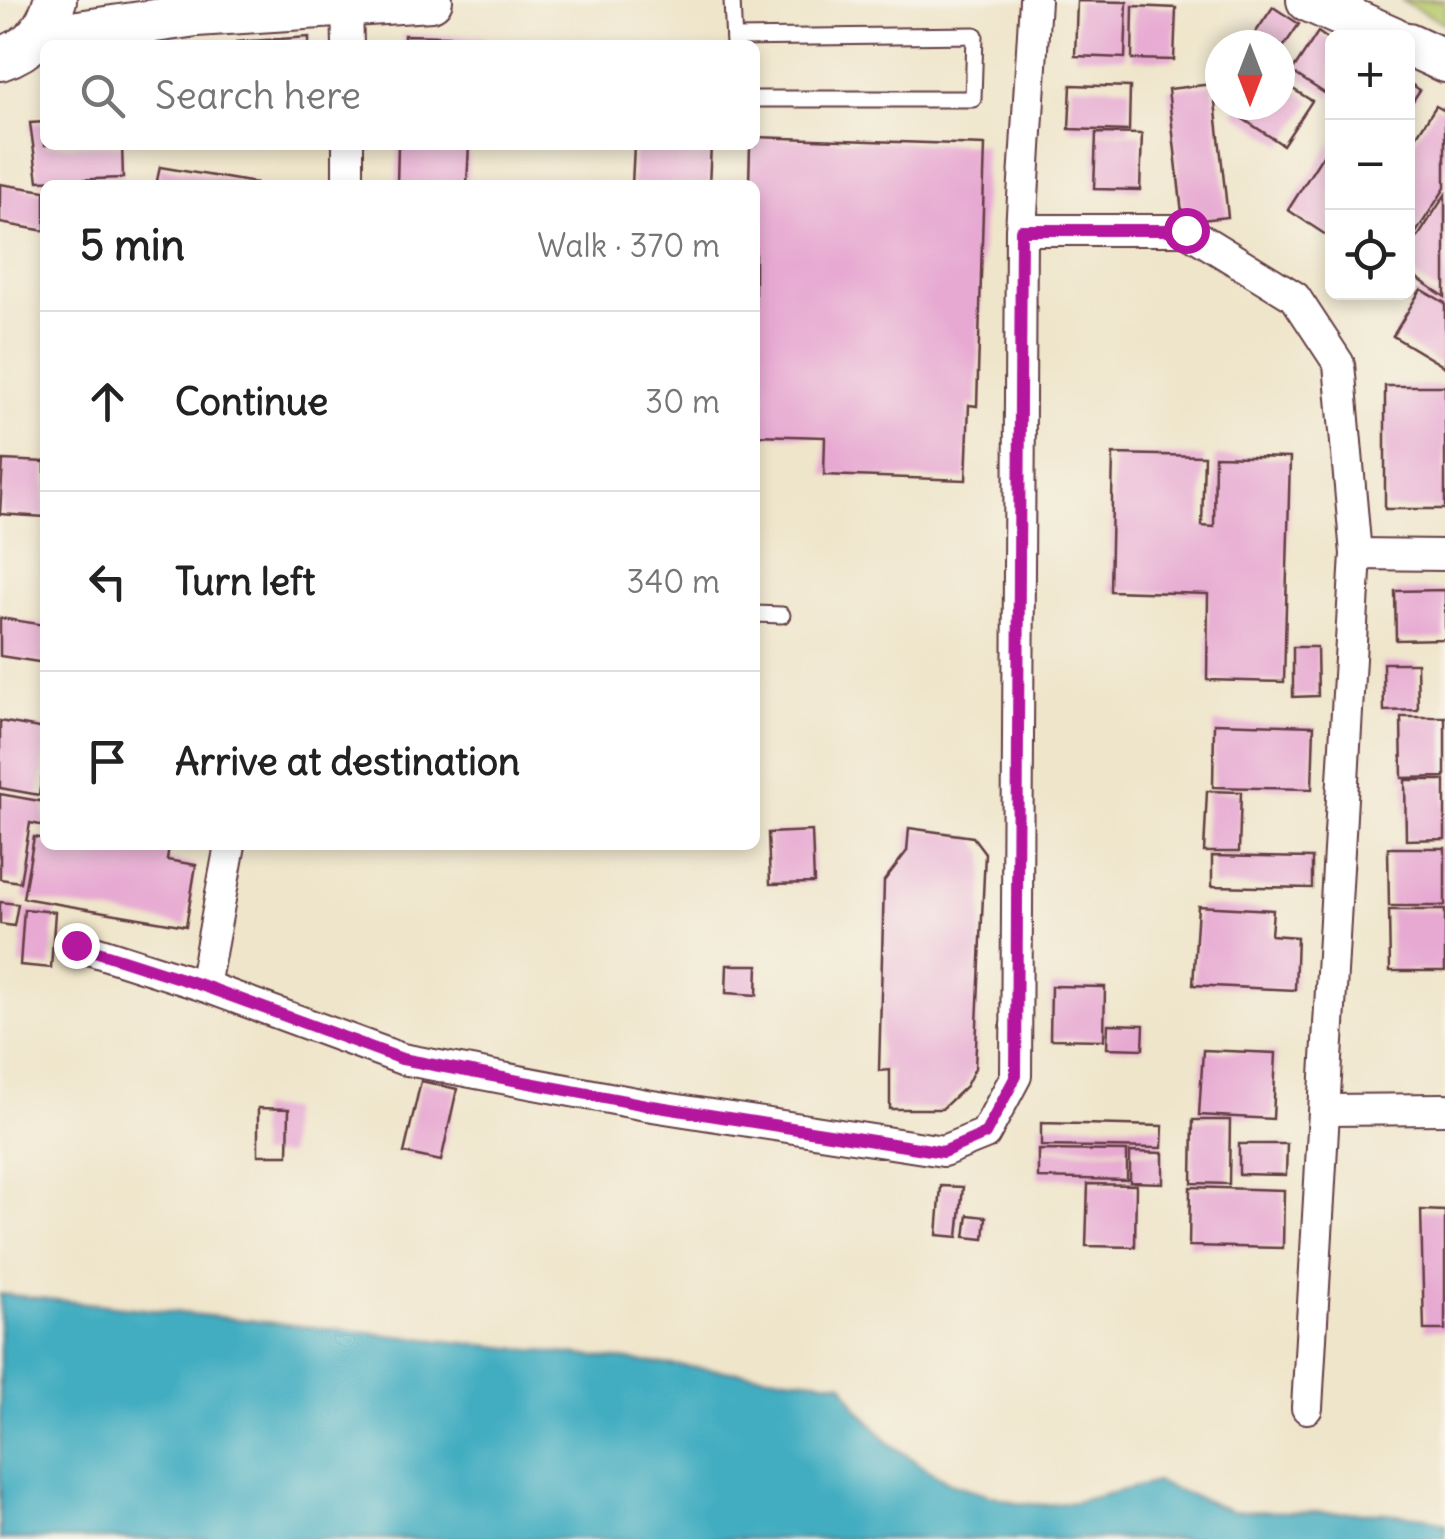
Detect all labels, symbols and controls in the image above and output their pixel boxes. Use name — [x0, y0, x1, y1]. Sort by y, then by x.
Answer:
north arrow — [1205, 30, 1295, 120]
map controls — [1325, 30, 1415, 300]
button: + — [1325, 30, 1415, 120]
search box — [40, 40, 760, 150]
icon: search — [75, 68, 130, 123]
text: Search here — [155, 72, 361, 119]
button: − — [1325, 120, 1415, 210]
route start — [1164, 208, 1210, 254]
button: locate — [1325, 210, 1415, 300]
text: 5 min — [80, 219, 185, 271]
text: Walk · 370 m — [537, 225, 720, 266]
icon: ahead — [80, 374, 135, 429]
text: Continue — [175, 378, 328, 425]
text: 30 m — [645, 381, 720, 422]
icon: left — [80, 554, 135, 609]
text: Turn left — [175, 558, 315, 605]
text: 340 m — [627, 561, 720, 602]
icon: arrive — [80, 734, 135, 789]
text: Arrive at destination — [175, 738, 520, 785]
route end — [54, 923, 100, 969]

